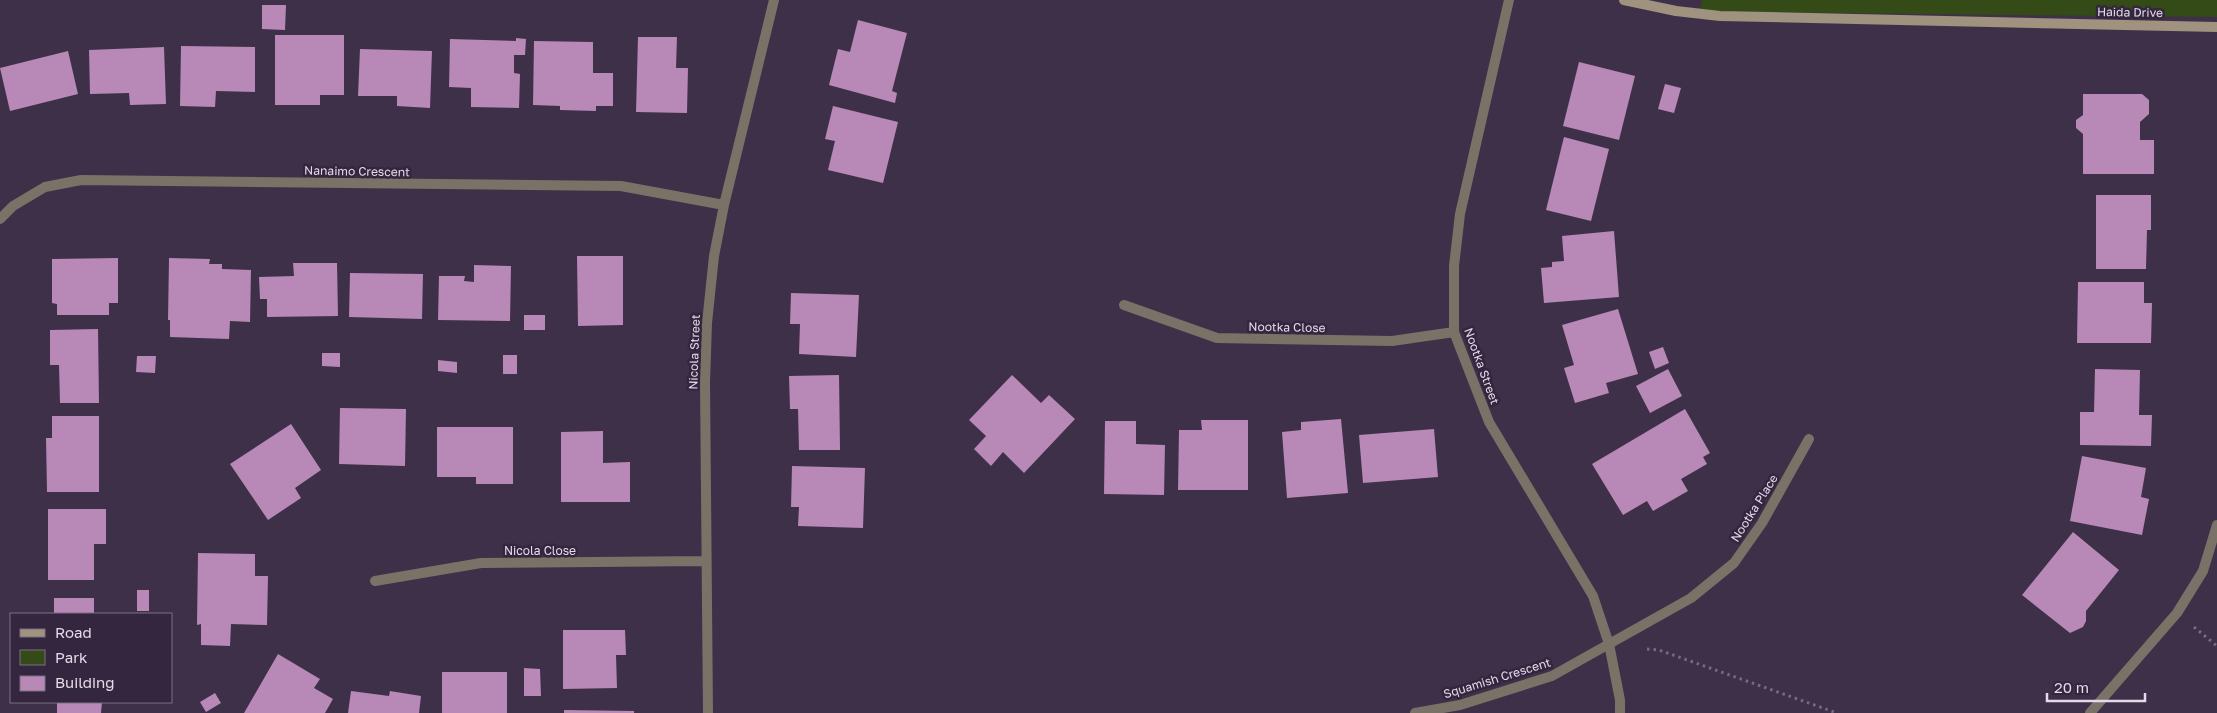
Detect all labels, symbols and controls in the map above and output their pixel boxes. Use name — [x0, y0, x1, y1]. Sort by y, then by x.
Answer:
street label: Haida Drive — [2097, 4, 2163, 20]
street label: Nanaimo Crescent — [304, 163, 410, 179]
street label: Nicola Street — [685, 314, 703, 390]
street label: Nootka Close — [1248, 319, 1326, 335]
street label: Nootka Street — [1461, 326, 1503, 406]
street label: Nootka Place — [1727, 471, 1781, 545]
street label: Nicola Close — [504, 543, 576, 558]
legend — [10, 613, 172, 703]
text: Road — [55, 623, 92, 641]
text: Park — [55, 648, 88, 666]
street label: Squamish Crescent — [1442, 655, 1553, 701]
scale bar — [2047, 670, 2144, 702]
text: Building — [55, 673, 115, 691]
text: 20 m — [2054, 678, 2089, 696]

